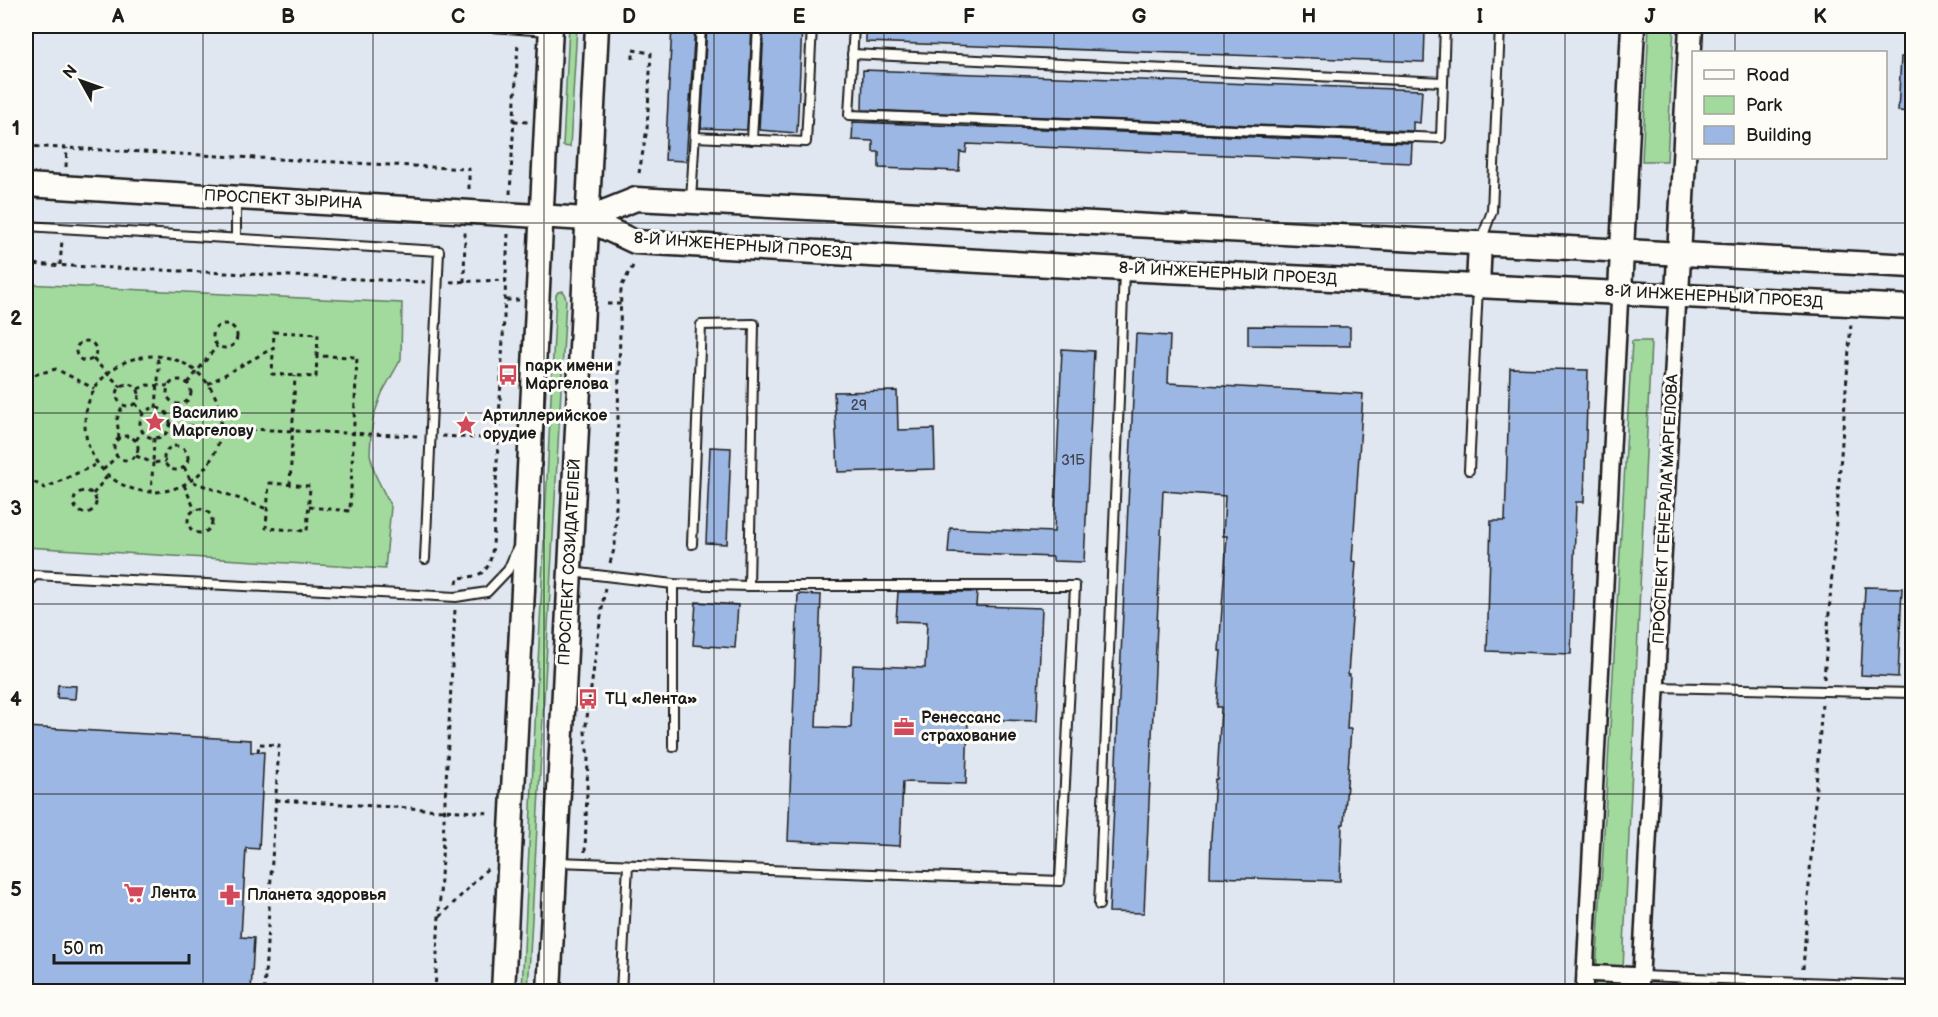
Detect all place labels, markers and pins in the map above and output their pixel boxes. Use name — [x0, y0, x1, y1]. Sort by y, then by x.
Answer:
place label: парк имени Маргелова — [525, 357, 613, 394]
bus stop icon: парк имени Маргелова — [496, 363, 520, 387]
place label: Василию Маргелову — [172, 404, 254, 441]
place label: Артиллерийское орудие — [482, 407, 608, 444]
place icon: Василию Маргелову — [143, 410, 167, 434]
place icon: Артиллерийское орудие — [454, 413, 478, 437]
bus stop icon: ТЦ «Лента» — [576, 687, 600, 711]
place label: ТЦ «Лента» — [605, 690, 697, 709]
place label: Ренессанс страхование — [921, 709, 1016, 746]
office icon: Ренессанс страхование — [892, 715, 916, 739]
supermarket icon: Лента — [122, 881, 146, 905]
pharmacy icon: Планета здоровья — [218, 883, 242, 907]
place label: Лента — [150, 884, 197, 903]
place label: Планета здоровья — [247, 886, 386, 905]

